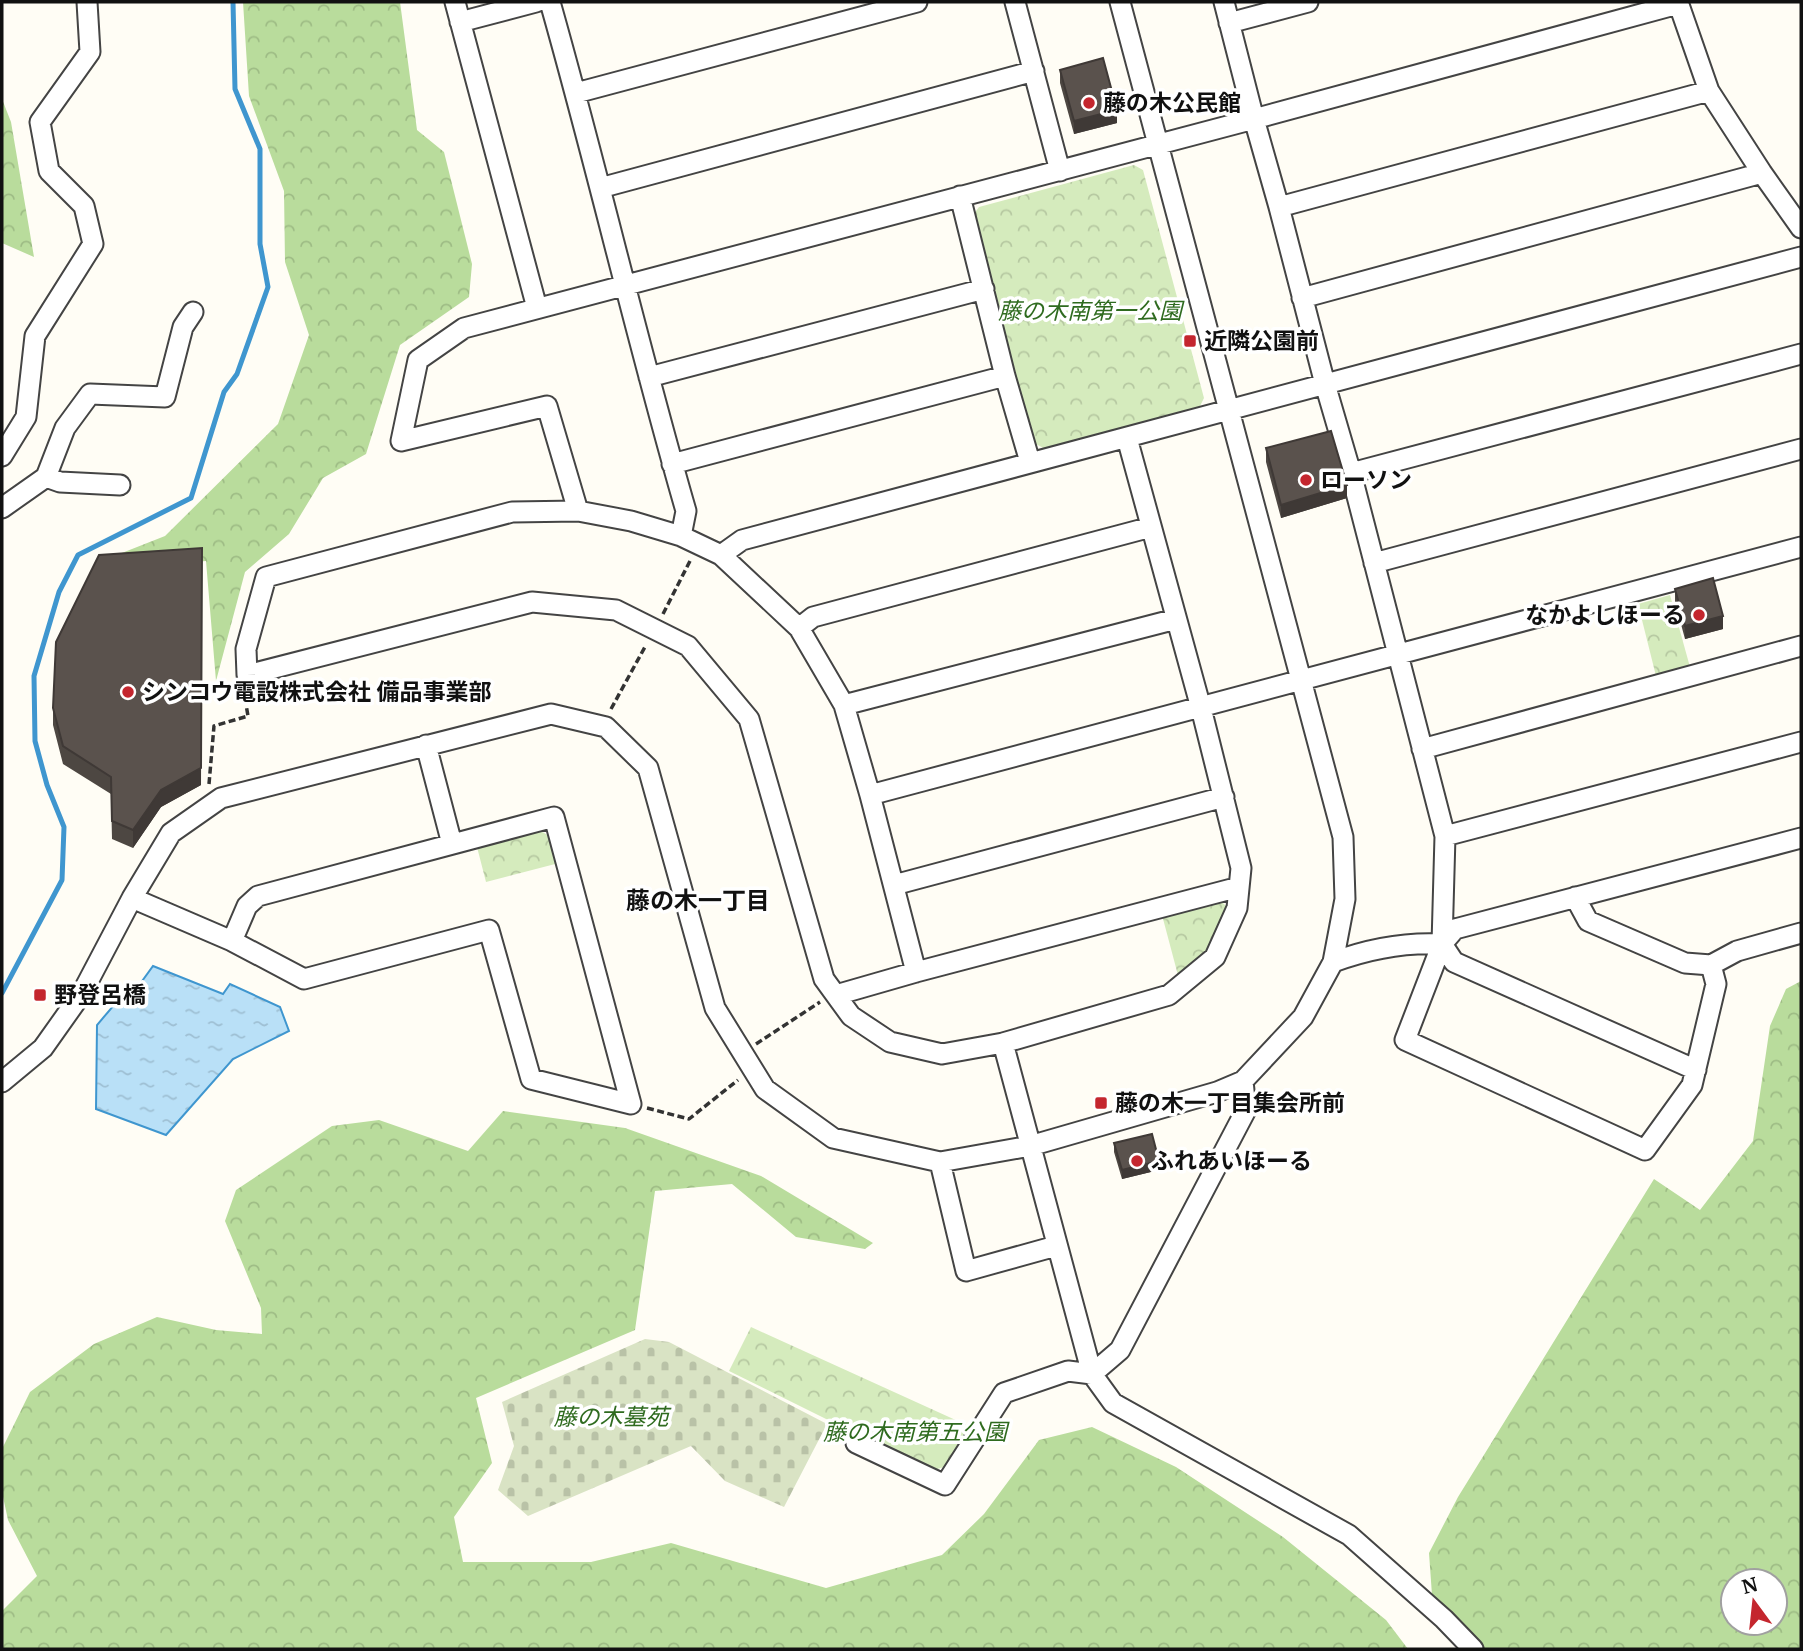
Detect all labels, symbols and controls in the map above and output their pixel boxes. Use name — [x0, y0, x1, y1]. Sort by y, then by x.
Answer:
place label: 藤の木公民館 — [1103, 88, 1241, 117]
marker: 藤の木公民館 — [1081, 95, 1097, 111]
park label: 藤の木南第一公園 — [998, 296, 1185, 325]
place label: 近隣公園前 — [1204, 326, 1319, 355]
marker: 近隣公園前 — [1182, 333, 1198, 349]
place label: ローソン — [1320, 465, 1412, 494]
marker: ローソン — [1298, 472, 1314, 488]
place label: なかよしほーる — [1525, 600, 1685, 629]
marker: なかよしほーる — [1691, 607, 1707, 623]
place label: シンコウ電設株式会社 備品事業部 — [142, 677, 492, 706]
marker: シンコウ電設株式会社 備品事業部 — [120, 684, 136, 700]
district label: 藤の木一丁目 — [626, 885, 770, 916]
place label: 野登呂橋 — [54, 980, 146, 1009]
marker: 野登呂橋 — [32, 987, 48, 1003]
place label: 藤の木一丁目集会所前 — [1115, 1088, 1345, 1117]
marker: 藤の木一丁目集会所前 — [1093, 1095, 1109, 1111]
place label: ふれあいほーる — [1151, 1146, 1312, 1175]
marker: ふれあいほーる — [1129, 1153, 1145, 1169]
park label: 藤の木墓苑 — [554, 1402, 673, 1431]
park label: 藤の木南第五公園 — [823, 1417, 1010, 1446]
north arrow — [1719, 1567, 1789, 1637]
text: N — [1739, 1572, 1760, 1599]

